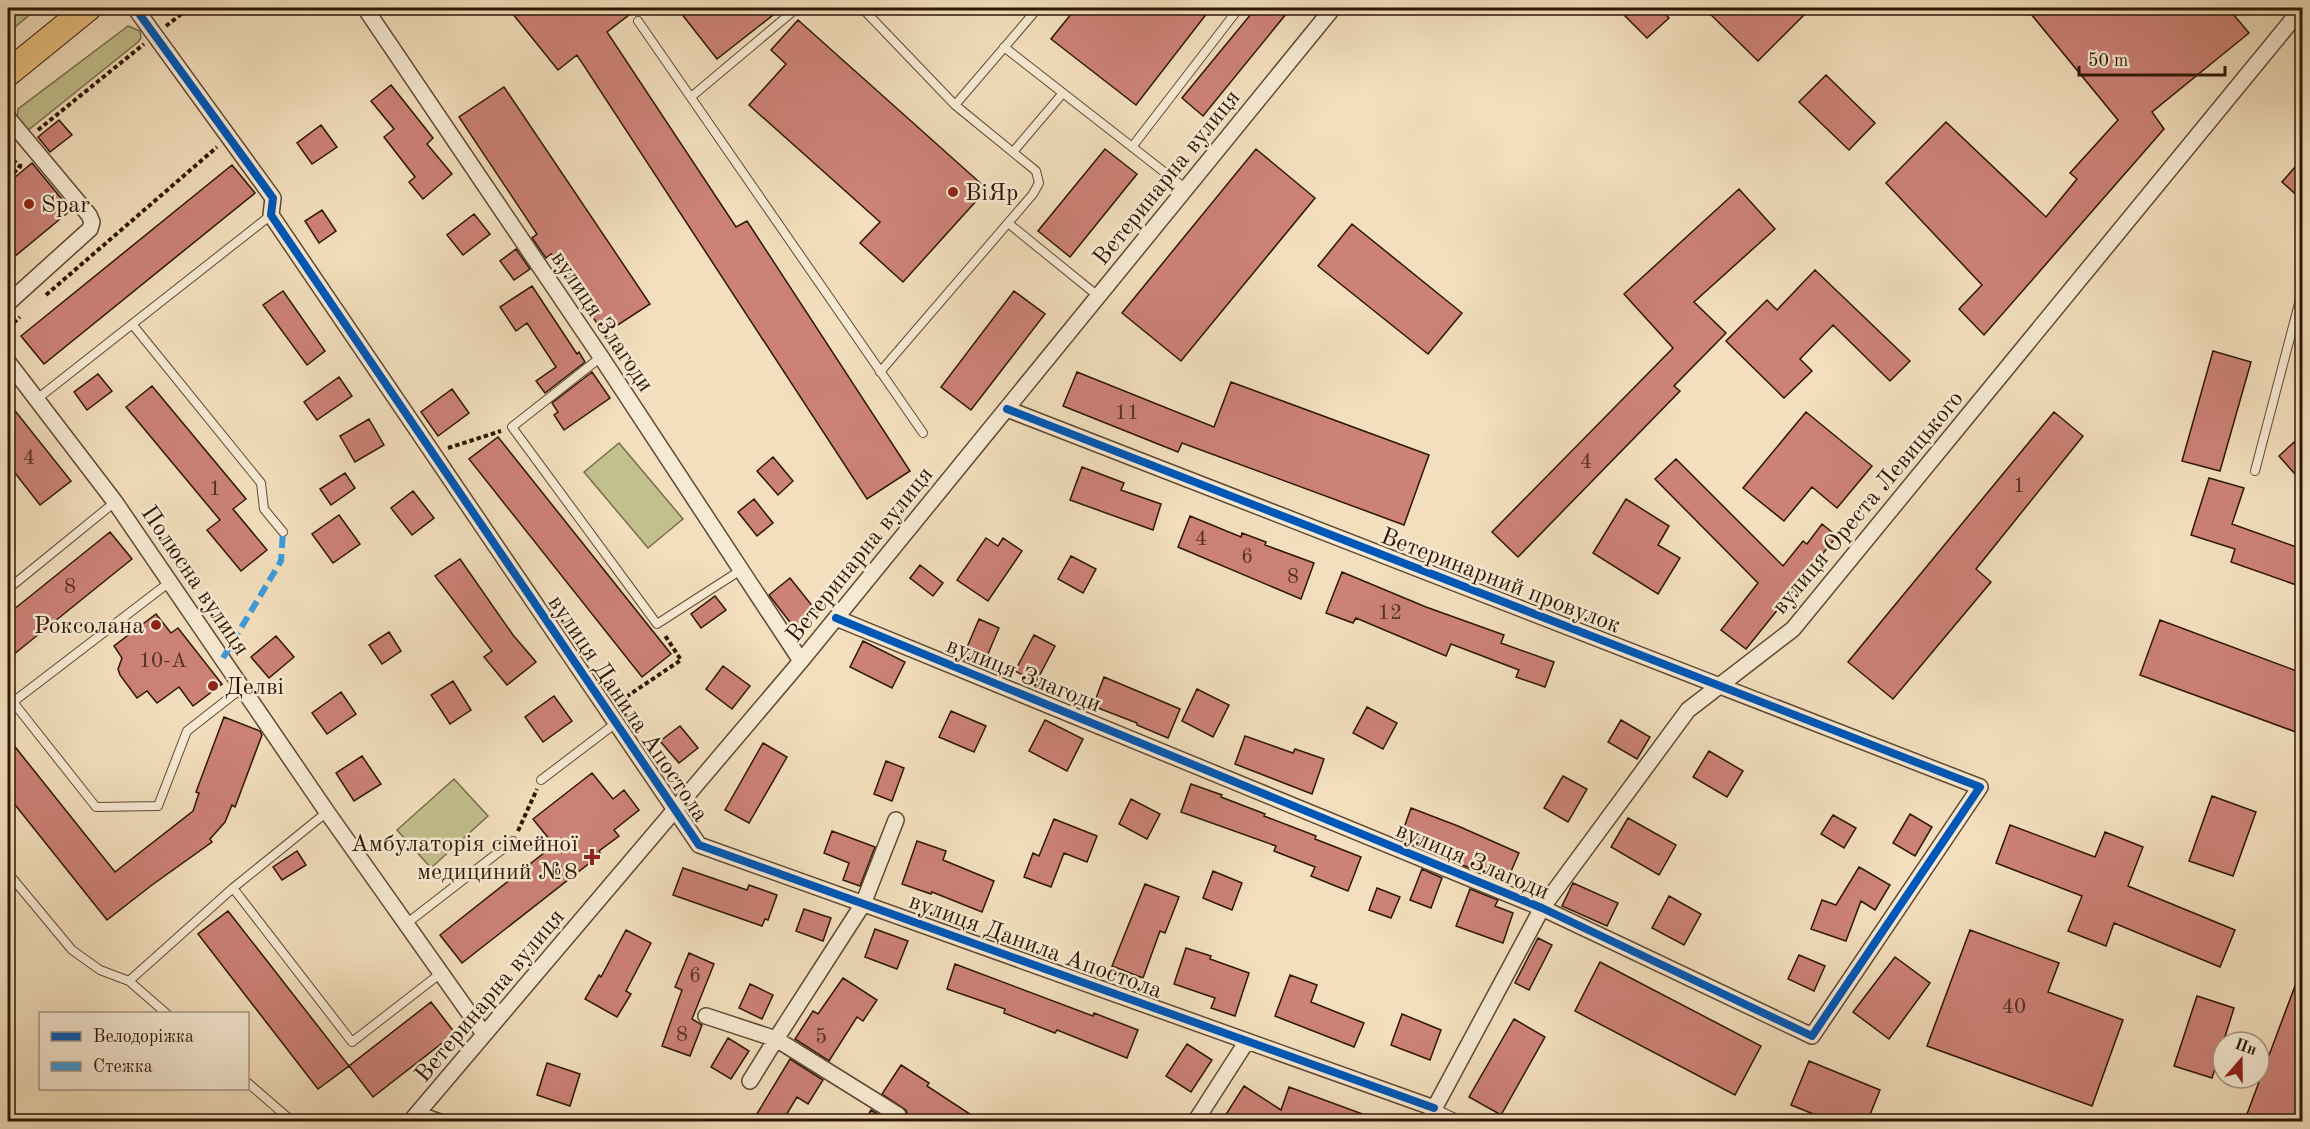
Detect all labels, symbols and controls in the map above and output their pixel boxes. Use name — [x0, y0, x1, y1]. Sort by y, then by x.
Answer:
scale bar — [2079, 39, 2224, 77]
text: 50 m — [2088, 52, 2128, 70]
street label: Ветеринарна вулиця — [1090, 86, 1245, 271]
place label: ВіЯр — [965, 182, 1018, 206]
marker: ВіЯр — [946, 185, 960, 199]
place label: Spar — [41, 194, 90, 218]
marker: Spar — [22, 197, 36, 211]
street label: вулиця Злагоди — [545, 247, 657, 397]
street label: вулиця Ореста Левицького — [1768, 387, 1969, 619]
house number: 11 — [1115, 403, 1139, 424]
house number: 4 — [23, 448, 35, 469]
house number: 4 — [1580, 452, 1592, 473]
street label: Ветеринарна вулиця — [783, 463, 938, 648]
house number: 1 — [2013, 476, 2025, 497]
house number: 1 — [209, 479, 221, 500]
street label: Полюсна вулиця — [136, 502, 253, 660]
street label: Ветеринарний провулок — [1377, 525, 1624, 639]
house number: 4 — [1195, 529, 1207, 550]
house number: 6 — [1241, 547, 1253, 568]
house number: 8 — [1287, 567, 1299, 588]
house number: 8 — [64, 577, 76, 598]
street label: вулиця Данила Апостола — [543, 591, 712, 827]
house number: 12 — [1378, 603, 1402, 624]
place label: Роксолана — [34, 615, 144, 639]
marker: Роксолана — [149, 618, 163, 632]
street label: вулиця Злагоди — [943, 634, 1104, 718]
house number: 10-А — [139, 651, 187, 672]
place label: Делві — [225, 676, 284, 700]
marker: Делві — [206, 679, 220, 693]
street label: вулиця Злагоди — [1392, 819, 1553, 905]
place label: Амбулаторія сімейної медициний №8 — [351, 833, 578, 885]
marker: Амбулаторія сімейної медициний №8 — [583, 848, 601, 866]
street label: вулиця Данила Апостола — [905, 890, 1165, 1004]
street label: Ветеринарна вулиця — [411, 905, 570, 1088]
house number: 6 — [689, 966, 701, 987]
house number: 40 — [2002, 997, 2026, 1018]
legend — [39, 1012, 249, 1090]
house number: 8 — [676, 1025, 688, 1046]
house number: 5 — [815, 1027, 827, 1048]
text: Велодоріжка — [93, 1028, 194, 1046]
north arrow — [2211, 1030, 2271, 1090]
text: Пн — [2232, 1036, 2259, 1059]
text: Стежка — [93, 1058, 153, 1076]

